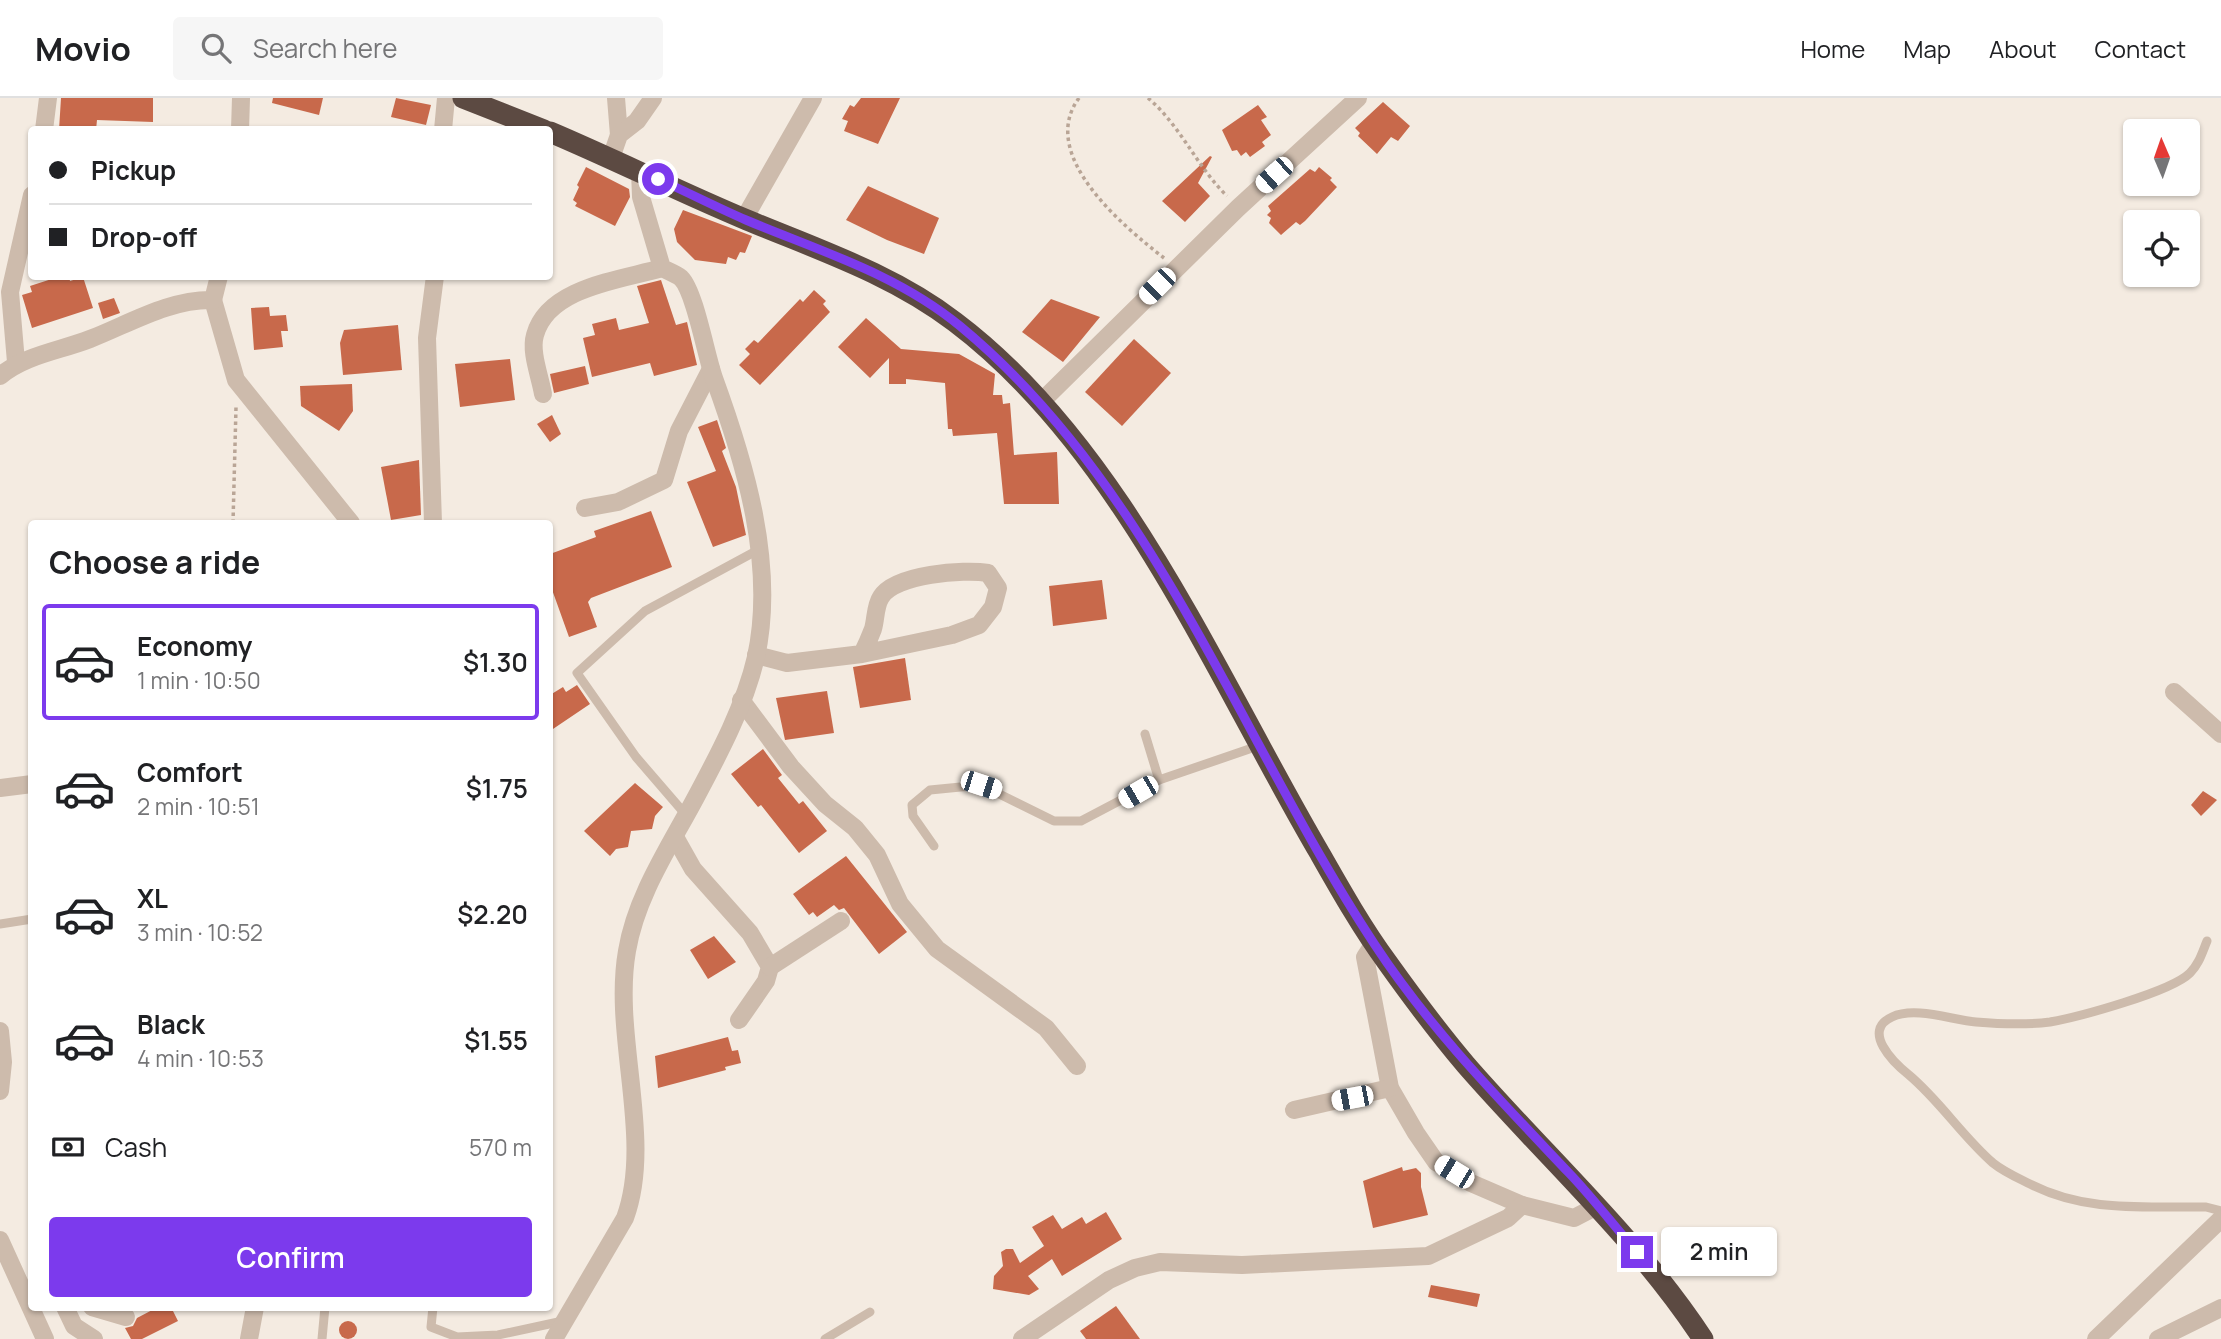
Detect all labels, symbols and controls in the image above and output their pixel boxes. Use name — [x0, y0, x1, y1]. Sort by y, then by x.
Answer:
search box — [173, 17, 663, 80]
text: Movio — [35, 26, 131, 71]
icon: search — [197, 29, 235, 67]
text: Search here — [253, 30, 397, 66]
text: Home — [1800, 32, 1865, 65]
text: Map — [1903, 32, 1951, 65]
text: About — [1989, 32, 2057, 65]
text: Contact — [2095, 32, 2186, 65]
north arrow — [2123, 119, 2200, 196]
map controls — [2123, 119, 2200, 287]
text: Pickup — [91, 152, 176, 188]
car — [1252, 153, 1297, 197]
route start — [642, 163, 674, 195]
button: locate — [2123, 210, 2200, 287]
text: Drop-off — [91, 219, 197, 255]
car — [1135, 264, 1180, 308]
text: Choose a ride — [49, 540, 260, 584]
text: Economy — [137, 628, 252, 664]
icon: car — [53, 631, 116, 694]
text: $1.30 — [463, 644, 528, 680]
text: 1 min · 10:50 — [137, 664, 261, 696]
text: Comfort — [137, 754, 243, 790]
icon: car — [53, 757, 116, 820]
car — [958, 769, 1005, 801]
text: $1.75 — [466, 770, 528, 806]
car — [1115, 772, 1162, 812]
text: 2 min · 10:51 — [137, 790, 260, 822]
text: XL — [137, 880, 168, 916]
icon: car — [53, 883, 116, 946]
text: $2.20 — [457, 896, 528, 932]
text: 3 min · 10:52 — [137, 916, 263, 948]
text: Black — [137, 1006, 205, 1042]
icon: car — [53, 1009, 116, 1072]
text: $1.55 — [464, 1022, 528, 1058]
text: 4 min · 10:53 — [137, 1042, 264, 1074]
car — [1330, 1084, 1375, 1112]
icon: cash — [49, 1128, 87, 1166]
text: Cash — [105, 1129, 167, 1165]
text: 570 m — [469, 1131, 532, 1163]
car — [1431, 1152, 1478, 1192]
button: Confirm — [49, 1217, 532, 1297]
callout: 2 min — [1662, 1228, 1777, 1276]
text: 2 min — [1690, 1235, 1748, 1267]
route end — [1621, 1236, 1653, 1268]

